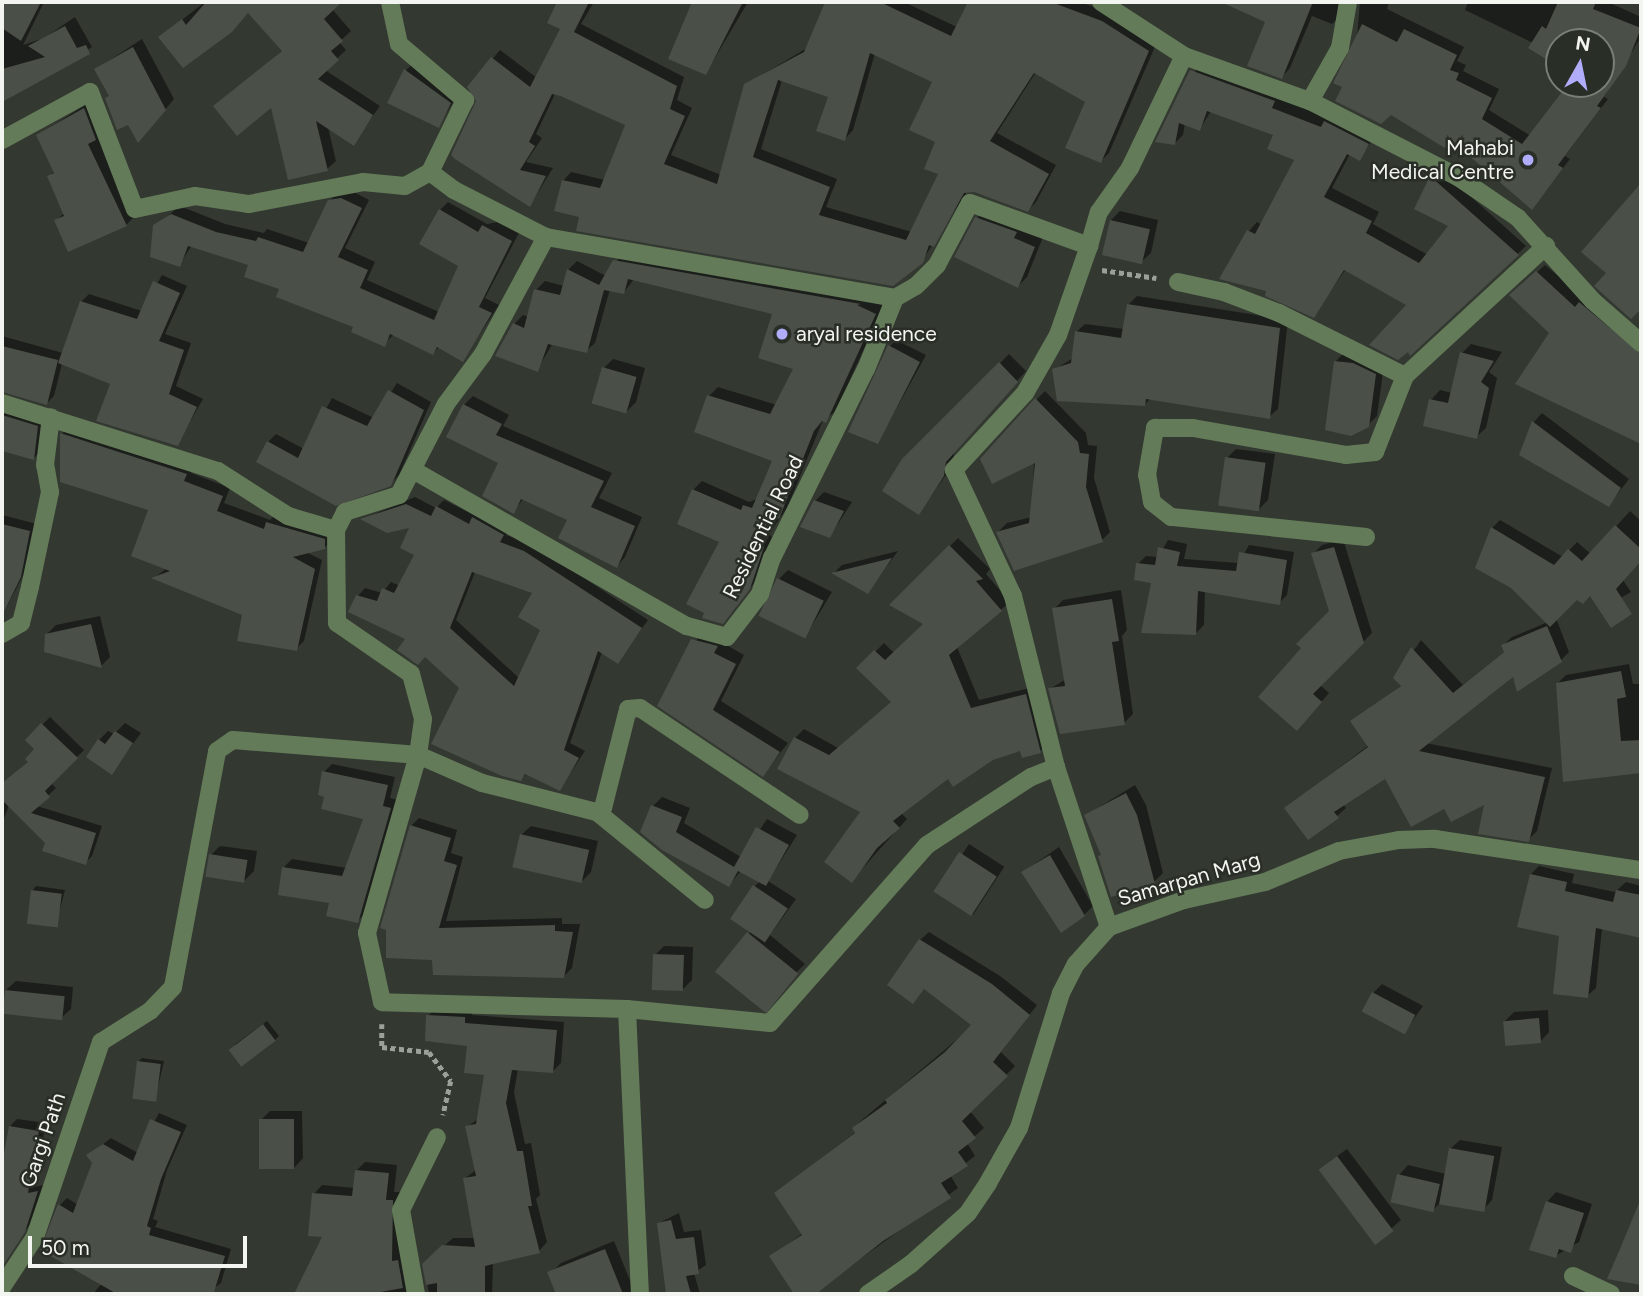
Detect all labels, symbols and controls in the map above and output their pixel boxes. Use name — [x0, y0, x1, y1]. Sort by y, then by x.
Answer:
north arrow — [1545, 28, 1615, 98]
text: N — [1574, 31, 1592, 56]
place label: Mahabi Medical Centre — [1371, 135, 1514, 185]
marker: Mahabi Medical Centre — [1520, 152, 1536, 168]
place label: aryal residence — [796, 321, 937, 347]
marker: aryal residence — [774, 326, 790, 342]
street label: Residential Road — [717, 451, 809, 603]
street label: Samarpan Marg — [1115, 847, 1263, 911]
street label: Gargi Path — [15, 1089, 71, 1191]
scale bar — [32, 1222, 250, 1266]
text: 50 m — [41, 1235, 90, 1260]

